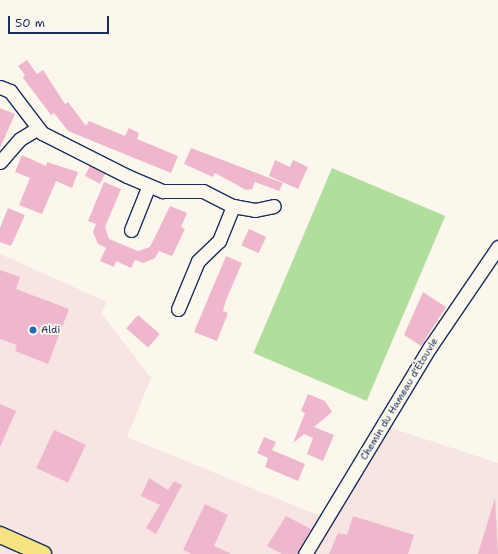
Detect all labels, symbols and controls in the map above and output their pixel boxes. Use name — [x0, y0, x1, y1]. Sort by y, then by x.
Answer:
scale bar — [10, 8, 111, 34]
text: 50 m — [15, 15, 45, 31]
place label: Aldi — [41, 324, 60, 336]
marker: Aldi — [28, 325, 38, 335]
street label: Chemin du Hameau d'Étouvie — [358, 336, 440, 462]

